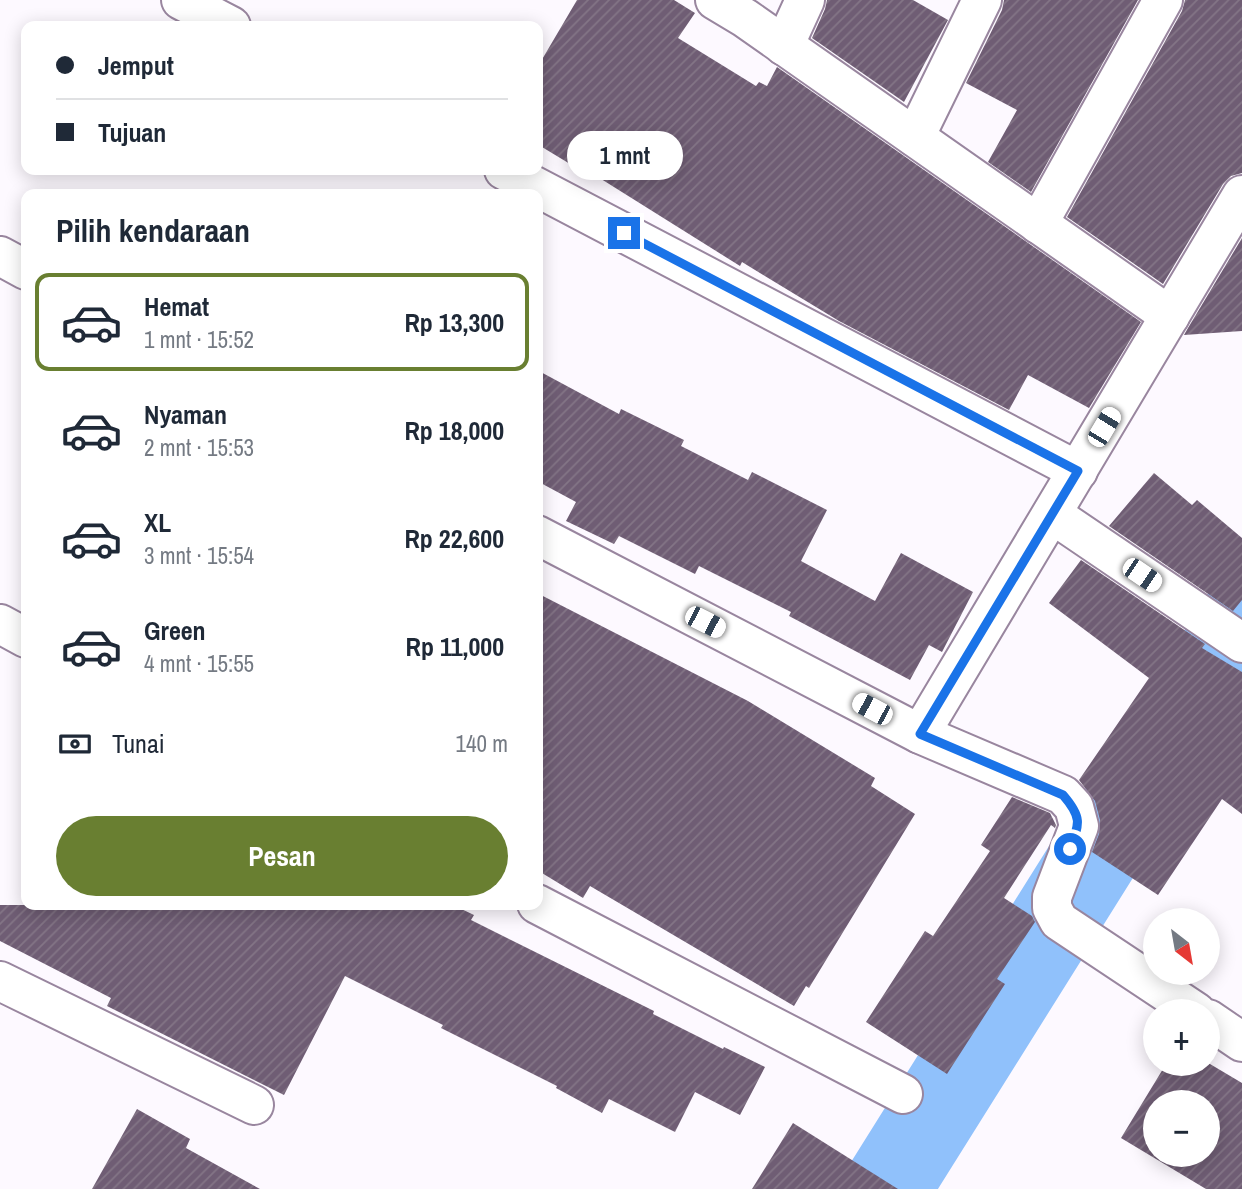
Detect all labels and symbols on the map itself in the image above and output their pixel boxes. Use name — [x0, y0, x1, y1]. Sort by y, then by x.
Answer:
callout: 1 mnt — [566, 132, 682, 180]
route end — [608, 217, 640, 249]
car — [1085, 404, 1124, 450]
car — [1119, 555, 1166, 595]
car — [682, 603, 729, 641]
car — [849, 690, 896, 728]
route start — [1054, 833, 1086, 865]
north arrow — [1143, 908, 1220, 985]

